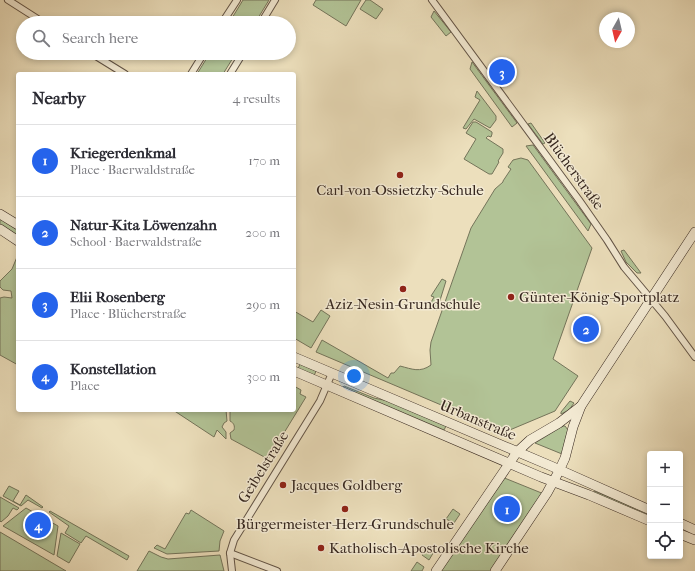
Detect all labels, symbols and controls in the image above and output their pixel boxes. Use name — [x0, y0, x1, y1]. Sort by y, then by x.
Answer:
north arrow — [599, 12, 635, 48]
search box — [16, 16, 296, 60]
icon: search — [30, 27, 52, 49]
text: Search here — [62, 29, 138, 47]
pin: 3 — [489, 57, 515, 87]
text: Nearby — [32, 88, 86, 108]
text: 4 results — [233, 91, 280, 106]
street label: Blücherstraße — [540, 129, 608, 213]
text: Kriegerdenkmal — [70, 144, 176, 162]
text: 1 — [43, 153, 47, 168]
text: 170 m — [248, 153, 280, 168]
text: Place · Baerwaldstraße — [70, 162, 195, 177]
marker: Carl-von-Ossietzky-Schule — [395, 170, 405, 180]
place label: Carl-von-Ossietzky-Schule — [316, 181, 484, 199]
text: Natur-Kita Löwenzahn — [70, 216, 217, 234]
text: 2 — [42, 225, 48, 240]
text: 200 m — [245, 225, 280, 240]
text: School · Baerwaldstraße — [70, 234, 202, 249]
marker: Aziz-Nesin-Grundschule — [398, 284, 408, 294]
text: Elii Rosenberg — [70, 288, 165, 306]
place label: Günter-König-Sportplatz — [519, 288, 680, 306]
marker: Günter-König-Sportplatz — [506, 292, 516, 302]
place label: Aziz-Nesin-Grundschule — [324, 295, 481, 313]
text: 3 — [42, 297, 48, 312]
text: 290 m — [246, 297, 280, 312]
text: Place · Blücherstraße — [70, 306, 187, 321]
pin: 2 — [573, 314, 599, 344]
text: Konstellation — [70, 360, 156, 378]
your location — [344, 366, 364, 386]
text: 4 — [41, 369, 49, 384]
text: 300 m — [247, 369, 280, 384]
text: Place — [70, 378, 100, 393]
street label: Urbanstraße — [437, 396, 520, 444]
street label: Geibelstraße — [234, 427, 293, 506]
map controls — [647, 451, 683, 559]
button: + — [647, 451, 683, 487]
place label: Jacques Goldberg — [290, 476, 403, 494]
marker: Jacques Goldberg — [278, 480, 288, 490]
button: − — [647, 487, 683, 523]
pin: 1 — [494, 494, 520, 524]
marker: Bürgermeister-Herz-Grundschule — [340, 504, 350, 514]
pin: 4 — [25, 510, 51, 540]
place label: Bürgermeister-Herz-Grundschule — [236, 515, 454, 533]
button: locate — [647, 523, 683, 559]
place label: Katholisch-Apostolische Kirche — [329, 539, 529, 557]
marker: Katholisch-Apostolische Kirche — [316, 543, 326, 553]

